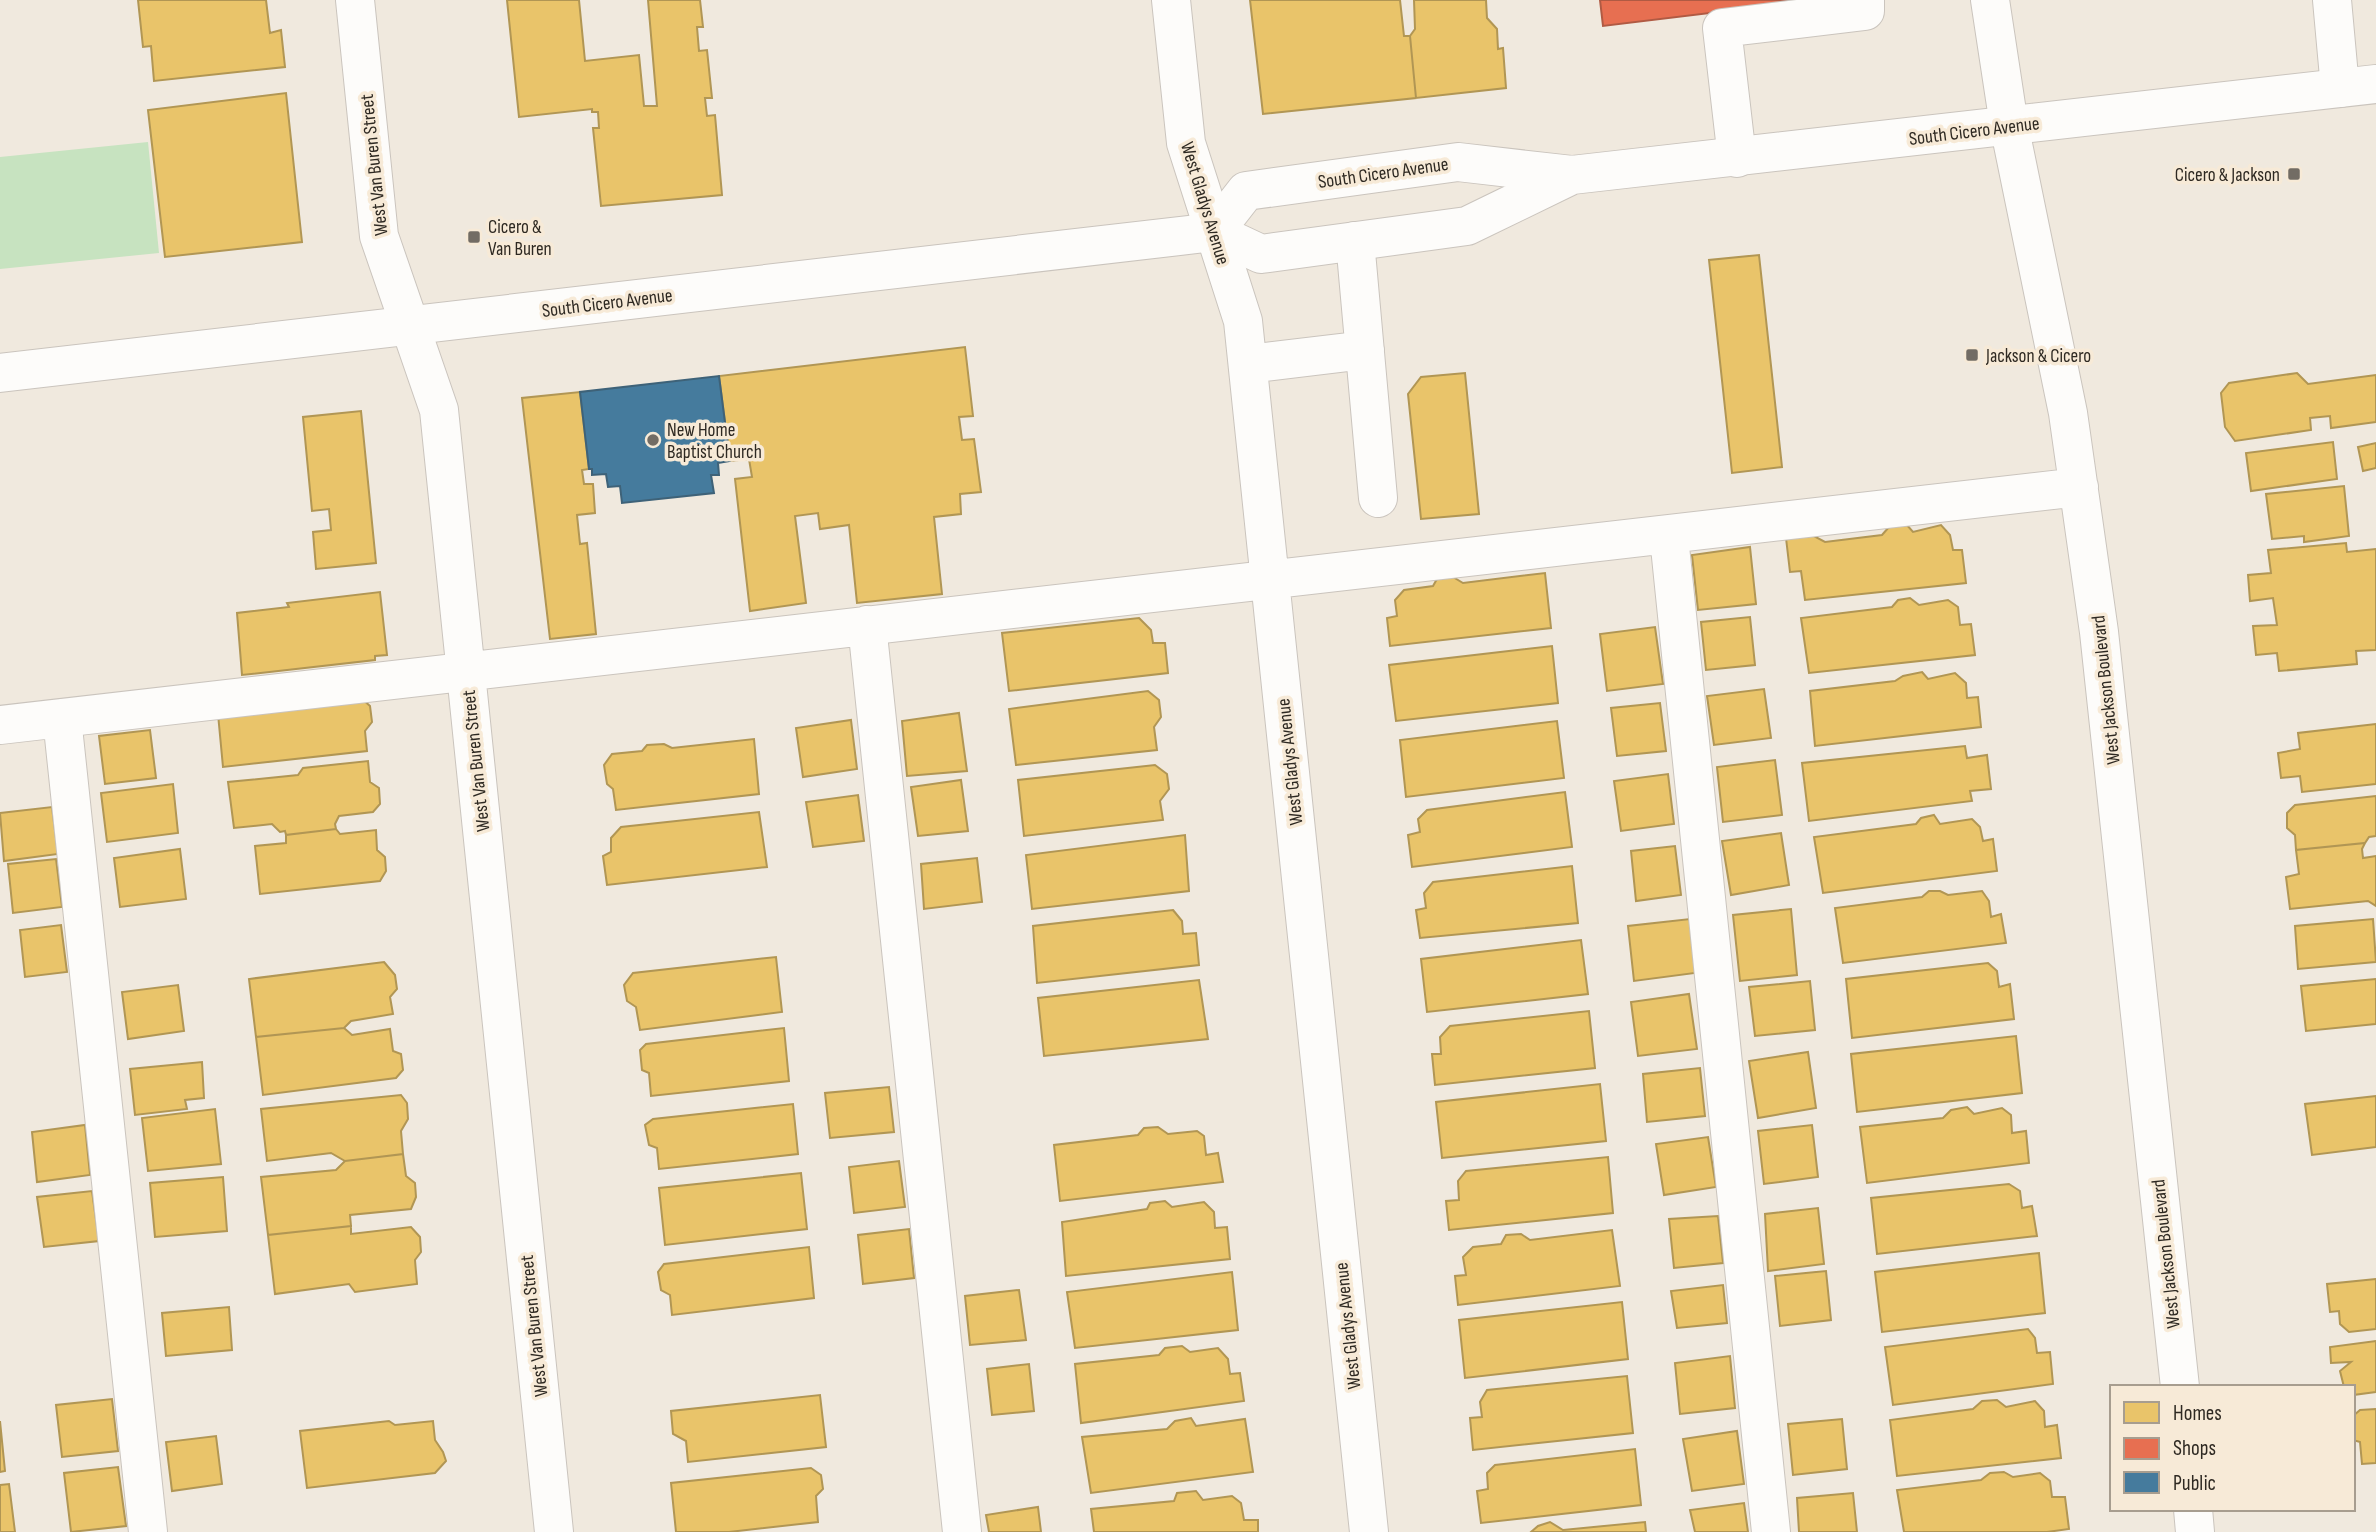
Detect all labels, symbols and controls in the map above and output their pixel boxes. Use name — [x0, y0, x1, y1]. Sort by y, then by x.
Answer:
street label: West Van Buren Street — [356, 93, 393, 237]
street label: South Cicero Avenue — [1908, 112, 2041, 151]
street label: West Gladys Avenue — [1175, 139, 1234, 268]
street label: South Cicero Avenue — [1317, 153, 1450, 194]
place label: Cicero & Jackson — [2175, 164, 2280, 187]
marker: Cicero & Jackson — [2286, 166, 2302, 182]
place label: Cicero & Van Buren — [488, 216, 552, 261]
marker: Cicero & Van Buren — [466, 229, 482, 245]
street label: South Cicero Avenue — [541, 284, 674, 323]
place label: Jackson & Cicero — [1985, 345, 2091, 368]
marker: Jackson & Cicero — [1964, 347, 1980, 363]
place label: New Home Baptist Church — [667, 419, 762, 464]
marker: New Home Baptist Church — [645, 432, 661, 448]
street label: West Jackson Boulevard — [2087, 614, 2126, 766]
street label: West Van Buren Street — [458, 689, 495, 833]
street label: West Gladys Avenue — [1272, 697, 1309, 826]
street label: West Jackson Boulevard — [2147, 1178, 2186, 1330]
street label: West Van Buren Street — [516, 1254, 553, 1398]
street label: West Gladys Avenue — [1330, 1261, 1367, 1390]
legend — [2110, 1385, 2355, 1511]
text: Homes — [2173, 1401, 2222, 1426]
text: Shops — [2173, 1436, 2216, 1461]
text: Public — [2173, 1471, 2216, 1496]

